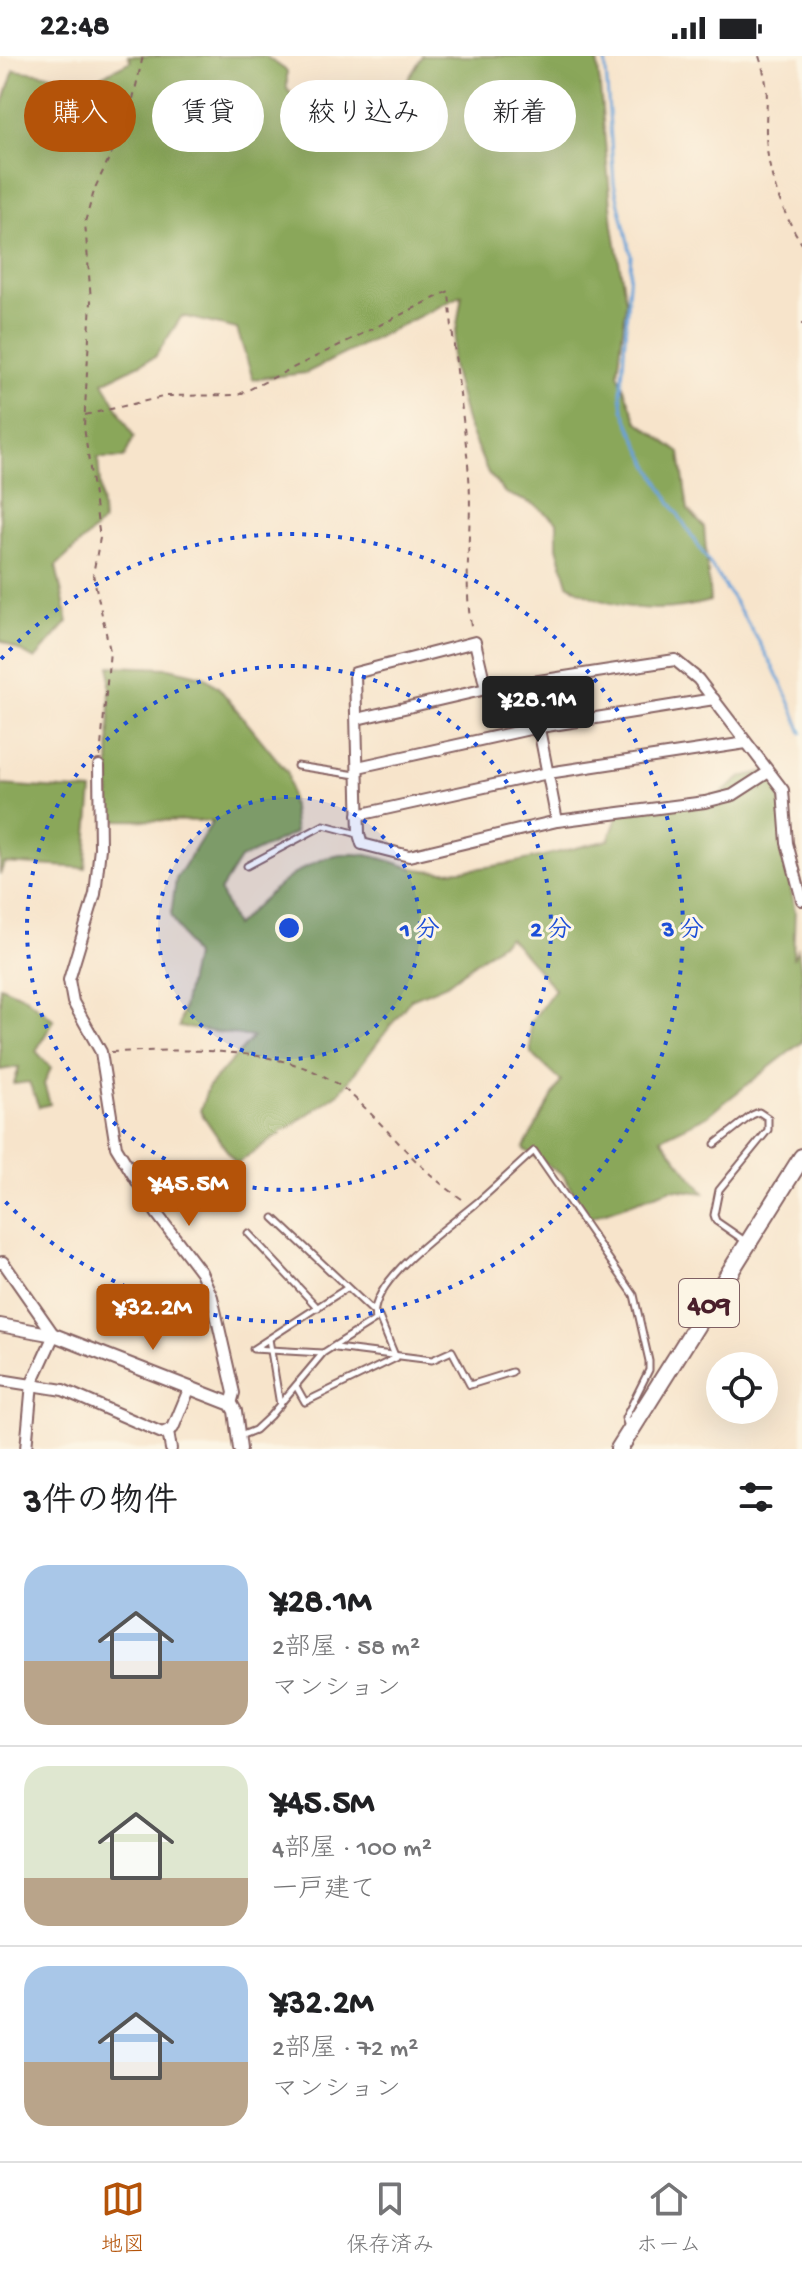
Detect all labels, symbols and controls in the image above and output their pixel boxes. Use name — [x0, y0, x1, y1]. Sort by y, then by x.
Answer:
text: 22:48 — [40, 11, 109, 46]
chip: 購入 — [24, 80, 136, 152]
chip: 賃貸 — [152, 80, 264, 152]
chip: 絞り込み — [280, 80, 448, 152]
chip: 新着 — [464, 80, 576, 152]
pin: ¥28.1M — [473, 676, 603, 744]
text: ¥28.1M — [500, 686, 576, 717]
centre of rings — [275, 914, 303, 942]
text: 1 分 — [399, 917, 440, 946]
text: 2 分 — [530, 917, 572, 946]
text: 3 分 — [661, 917, 704, 946]
pin: ¥45.5M — [124, 1160, 254, 1228]
text: ¥45.5M — [150, 1170, 228, 1201]
road number: 409 — [679, 1279, 739, 1327]
pin: ¥32.2M — [88, 1284, 218, 1352]
text: ¥32.2M — [114, 1294, 192, 1325]
map controls — [706, 1352, 778, 1424]
button: locate — [706, 1352, 778, 1424]
icon: filters — [734, 1475, 778, 1519]
text: 3件の物件 — [24, 1484, 178, 1524]
text: ¥28.1M — [272, 1584, 371, 1624]
icon: home — [88, 1597, 184, 1693]
text: 2部屋 · 58 m² — [272, 1634, 420, 1665]
text: マンション — [272, 1675, 401, 1706]
text: ¥45.5M — [272, 1785, 374, 1825]
icon: home — [88, 1798, 184, 1894]
text: 4部屋 · 100 m² — [272, 1835, 432, 1866]
text: 一戸建て — [272, 1876, 376, 1907]
text: ¥32.2M — [272, 1985, 373, 2025]
icon: home — [88, 1998, 184, 2094]
text: 2部屋 · 72 m² — [272, 2035, 418, 2066]
text: マンション — [272, 2076, 401, 2107]
tab: 地図 — [101, 2177, 145, 2260]
tab: 保存済み — [346, 2177, 434, 2260]
tab: ホーム — [636, 2177, 701, 2260]

